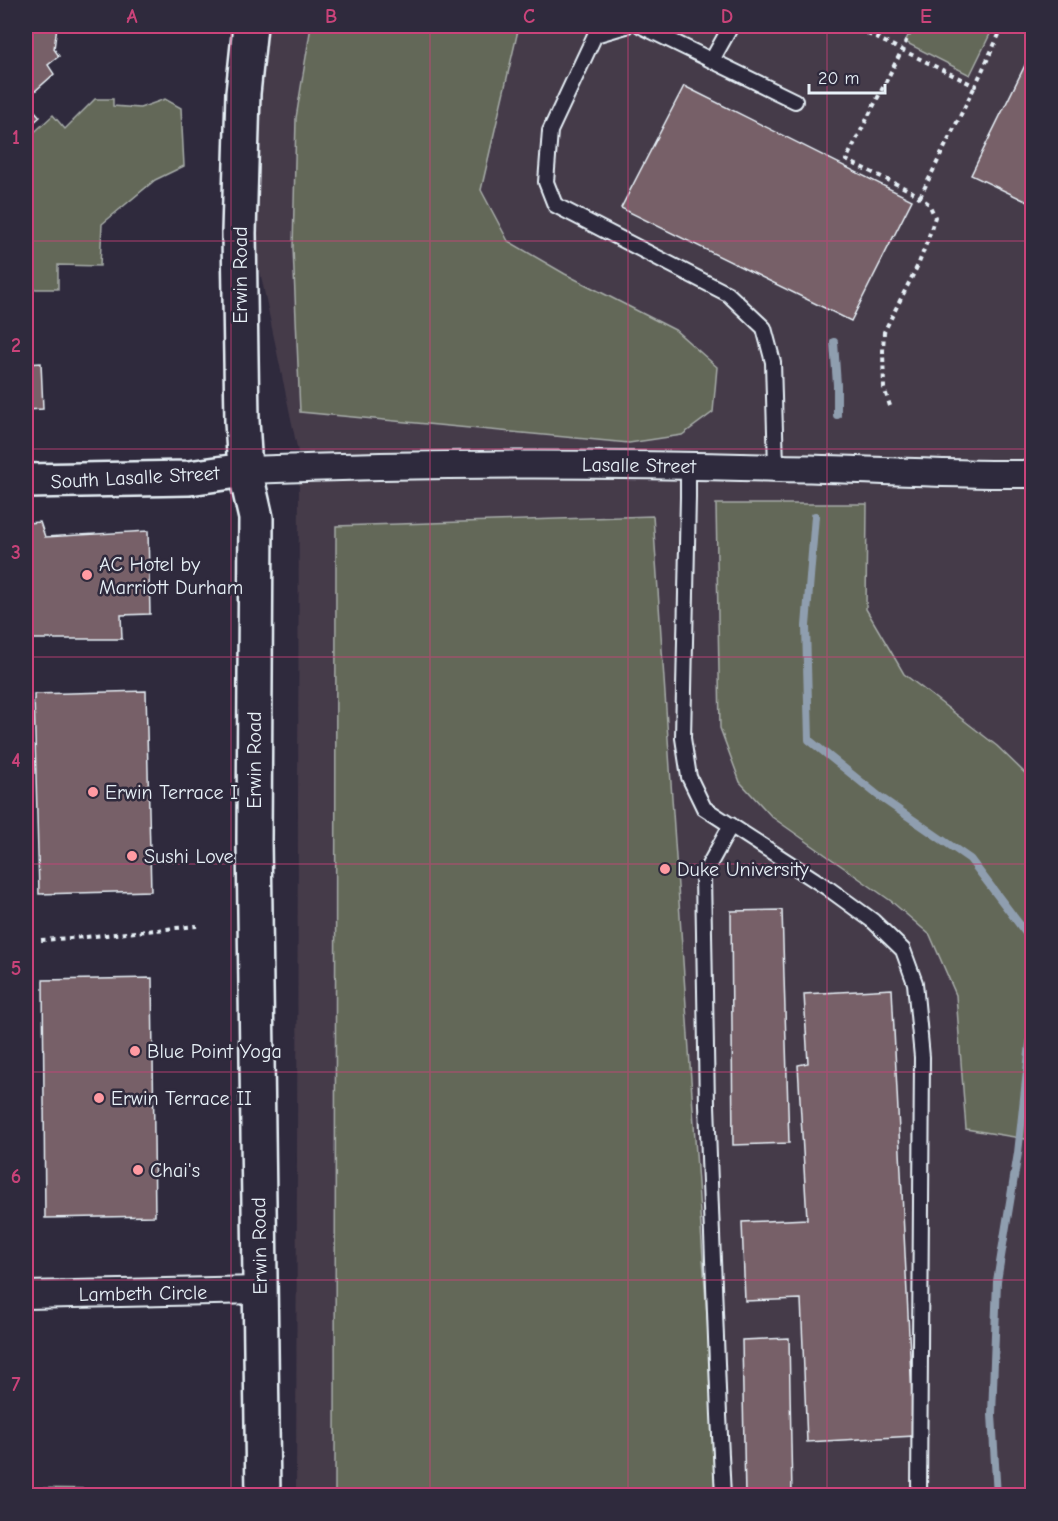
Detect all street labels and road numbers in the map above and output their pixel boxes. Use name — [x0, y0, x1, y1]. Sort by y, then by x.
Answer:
street label: Erwin Road — [229, 226, 252, 324]
street label: Lasalle Street — [582, 453, 698, 478]
street label: South Lasalle Street — [50, 462, 221, 493]
street label: Erwin Road — [243, 711, 266, 809]
street label: Erwin Road — [247, 1197, 272, 1295]
street label: Lambeth Circle — [79, 1281, 207, 1306]

